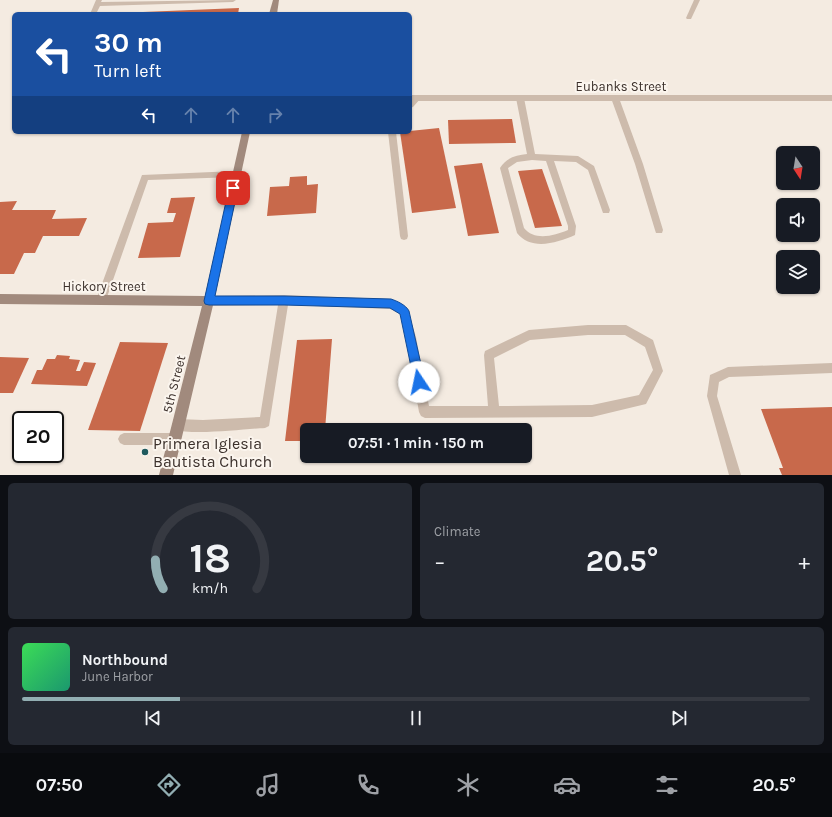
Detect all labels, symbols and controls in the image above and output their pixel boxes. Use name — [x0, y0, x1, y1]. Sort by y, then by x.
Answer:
text: 30 m — [94, 26, 163, 59]
icon: left — [28, 28, 80, 80]
text: Turn left — [94, 60, 162, 82]
street label: Eubanks Street — [576, 79, 667, 94]
icon: left — [138, 104, 160, 126]
icon: ahead — [180, 104, 202, 126]
icon: ahead — [222, 104, 244, 126]
icon: right — [264, 104, 286, 126]
north arrow — [776, 146, 820, 190]
map controls — [776, 146, 820, 294]
pin — [216, 171, 250, 205]
icon: arrive — [222, 177, 244, 199]
button: sound — [776, 198, 820, 242]
button: layers — [776, 250, 820, 294]
street label: Hickory Street — [62, 279, 146, 294]
street label: 5th Street — [160, 354, 188, 414]
position arrow — [398, 361, 440, 403]
speed limit sign: 20 — [12, 411, 64, 463]
place label: Primera Iglesia Bautista Church — [153, 434, 272, 471]
text: 07:51 · 1 min · 150 m — [348, 434, 484, 452]
marker: Primera Iglesia Bautista Church — [140, 447, 150, 457]
text: Climate — [434, 524, 480, 539]
text: 18 — [189, 534, 231, 582]
text: 20.5° — [586, 543, 658, 579]
text: − — [434, 549, 446, 575]
text: + — [798, 549, 810, 575]
text: km/h — [192, 580, 228, 597]
text: Northbound — [82, 651, 168, 669]
text: June Harbor — [82, 669, 153, 684]
icon: previous — [142, 707, 164, 729]
icon: pause — [405, 707, 427, 729]
icon: next — [668, 707, 690, 729]
icon: directions — [155, 771, 183, 799]
icon: music — [254, 771, 282, 799]
icon: phone — [354, 771, 382, 799]
icon: climate — [454, 771, 482, 799]
icon: car — [553, 771, 581, 799]
icon: filters — [653, 771, 681, 799]
text: 07:50 — [36, 774, 83, 796]
text: 20.5° — [752, 774, 796, 796]

